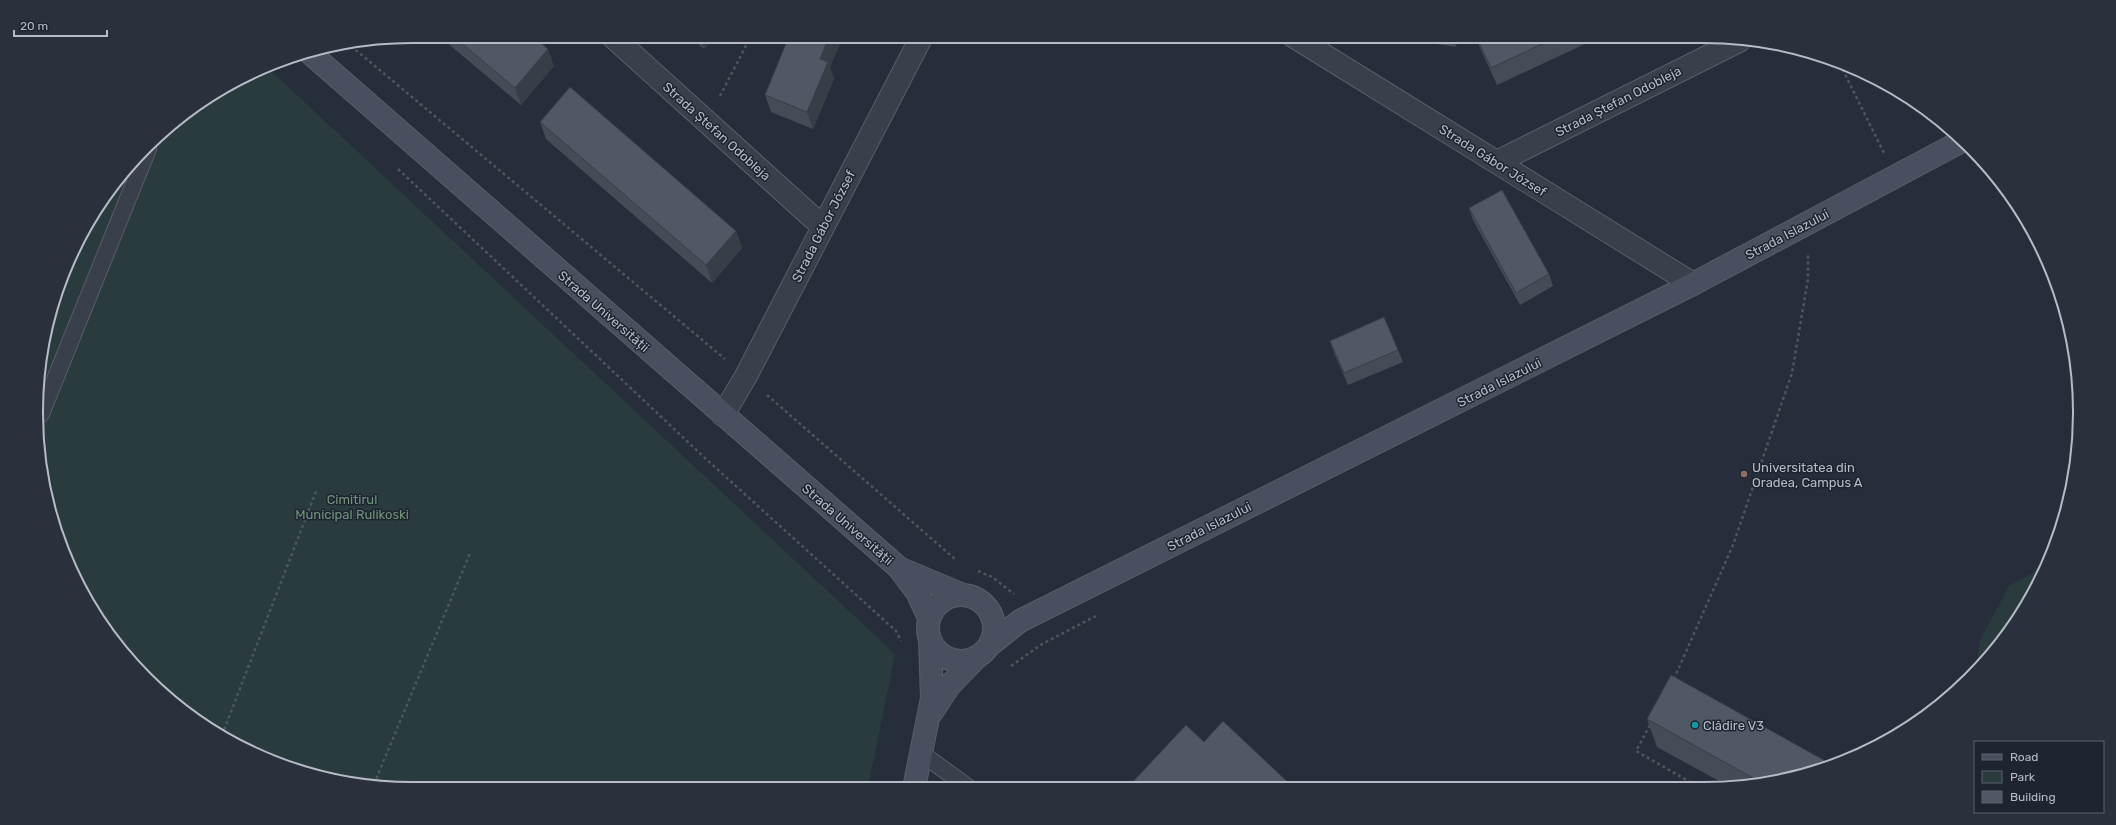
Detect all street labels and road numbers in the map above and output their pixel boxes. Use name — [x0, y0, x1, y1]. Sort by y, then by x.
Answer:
street label: Strada Ștefan Odobleja — [1553, 63, 1684, 140]
street label: Strada Ștefan Odobleja — [660, 79, 774, 184]
street label: Strada Gábor József — [1436, 121, 1549, 199]
street label: Strada Gábor József — [789, 168, 858, 285]
street label: Strada Islazului — [1743, 206, 1832, 263]
street label: Strada Universității — [555, 268, 652, 355]
street label: Strada Islazului — [1455, 355, 1544, 410]
street label: Strada Universității — [799, 481, 896, 568]
street label: Strada Islazului — [1165, 499, 1254, 554]

